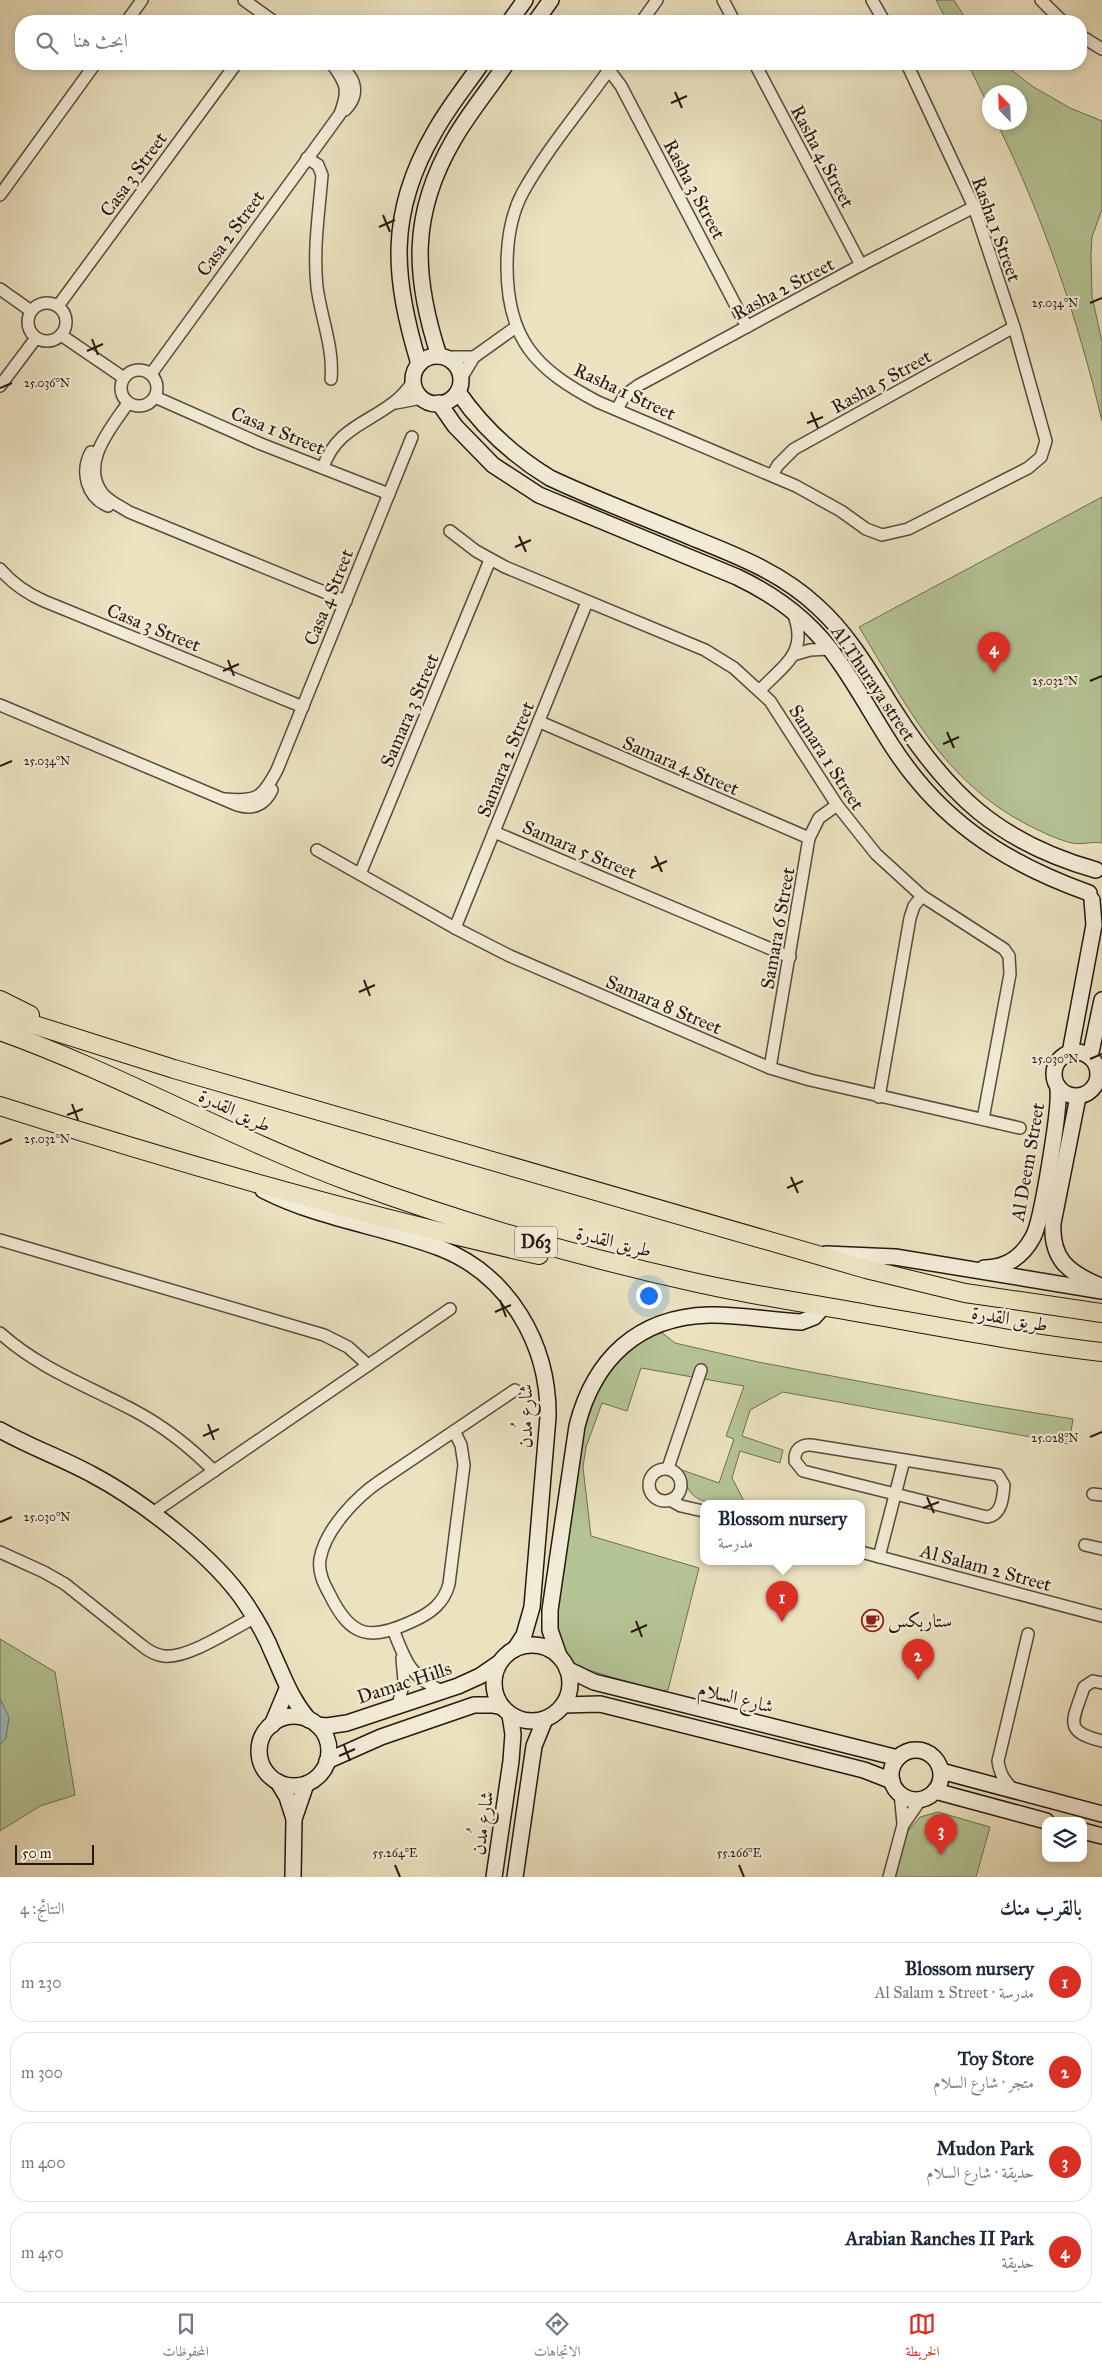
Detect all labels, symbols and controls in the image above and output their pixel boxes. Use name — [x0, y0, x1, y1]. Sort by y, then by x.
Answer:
search box — [15, 15, 1087, 70]
icon: search — [33, 29, 61, 57]
text: ابحث هنا — [73, 29, 128, 52]
north arrow — [982, 85, 1027, 130]
street label: Rasha 4 Street — [786, 101, 859, 212]
street label: Casa 3 Street — [95, 127, 172, 221]
street label: Rasha 3 Street — [659, 135, 731, 243]
street label: Rasha 1 Street — [967, 174, 1026, 285]
street label: Casa 2 Street — [192, 186, 269, 281]
street label: Rasha 2 Street — [729, 252, 838, 325]
text: 25.034°N — [1032, 296, 1078, 310]
street label: Rasha 5 Street — [827, 344, 936, 418]
street label: Rasha 1 Street — [570, 358, 680, 425]
text: 25.036°N — [24, 376, 70, 390]
street label: Casa 1 Street — [228, 401, 328, 460]
street label: Casa 4 Street — [299, 545, 358, 649]
street label: Casa 3 Street — [104, 598, 204, 657]
street label: Al Thuraya street — [826, 620, 921, 746]
pin: 4 — [978, 632, 1010, 673]
street label: Samara 3 Street — [375, 650, 444, 770]
text: 25.032°N — [1032, 674, 1078, 688]
street label: Samara 2 Street — [472, 698, 539, 820]
street label: Samara 1 Street — [784, 700, 869, 814]
street label: Samara 4 Street — [619, 731, 743, 800]
text: 25.034°N — [24, 754, 70, 768]
street label: Samara 5 Street — [519, 815, 641, 884]
street label: Samara 6 Street — [755, 865, 800, 991]
street label: Samara 8 Street — [602, 970, 725, 1039]
text: 25.030°N — [1032, 1052, 1078, 1066]
street label: طريق القدرة — [195, 1084, 275, 1138]
street label: Al Deem Street — [1006, 1101, 1049, 1224]
text: 25.032°N — [24, 1132, 70, 1146]
street label: طريق القدرة — [573, 1221, 654, 1263]
road number: D63 — [515, 1226, 557, 1258]
your location — [636, 1283, 662, 1309]
street label: طريق القدرة — [970, 1300, 1050, 1337]
street label: شارع مُدن — [510, 1384, 541, 1448]
text: 25.028°N — [1031, 1431, 1079, 1445]
popup — [700, 1500, 865, 1565]
text: Blossom nursery — [718, 1507, 847, 1530]
text: 25.030°N — [24, 1510, 70, 1524]
text: مدرسة — [718, 1533, 753, 1552]
street label: Al Salam 2 Street — [917, 1539, 1054, 1596]
pin: 1 — [766, 1581, 798, 1622]
cafe icon: ستاربكس — [860, 1608, 884, 1632]
place label: ستاربكس — [888, 1609, 952, 1633]
pin: 2 — [902, 1639, 934, 1680]
street label: Damac Hills — [354, 1656, 454, 1709]
street label: شارع السلام — [695, 1677, 776, 1723]
street label: شارع مُدن — [463, 1789, 502, 1857]
pin: 3 — [925, 1814, 957, 1855]
map controls — [1042, 1817, 1087, 1862]
button: layers — [1042, 1817, 1087, 1862]
scale bar — [15, 1842, 94, 1865]
text: 50 m — [22, 1845, 51, 1862]
text: 55.264°E — [372, 1846, 418, 1860]
text: 55.266°E — [717, 1846, 762, 1860]
text: بالقرب منك — [1000, 1895, 1082, 1921]
text: النتائج: 4 — [20, 1899, 65, 1918]
text: Blossom nursery — [905, 1957, 1034, 1980]
text: 230 m — [21, 1973, 62, 1992]
text: 1 — [1062, 1973, 1068, 1992]
text: مدرسة · Al Salam 2 Street — [875, 1983, 1034, 2002]
text: Toy Store — [958, 2047, 1034, 2070]
text: 300 m — [21, 2063, 63, 2082]
text: 2 — [1061, 2063, 1069, 2082]
text: متجر · شارع السلام — [933, 2073, 1034, 2092]
text: Mudon Park — [936, 2137, 1034, 2160]
text: 400 m — [21, 2153, 65, 2172]
text: 3 — [1062, 2153, 1068, 2172]
text: حديقة · شارع السلام — [926, 2163, 1034, 2182]
text: Arabian Ranches II Park — [845, 2227, 1034, 2250]
text: 450 m — [21, 2243, 64, 2262]
text: 4 — [1061, 2243, 1069, 2262]
text: حديقة — [1002, 2253, 1034, 2272]
tab: المحفوظات — [163, 2310, 209, 2365]
tab: الاتجاهات — [534, 2310, 580, 2365]
tab: الخريطة — [905, 2310, 940, 2365]

